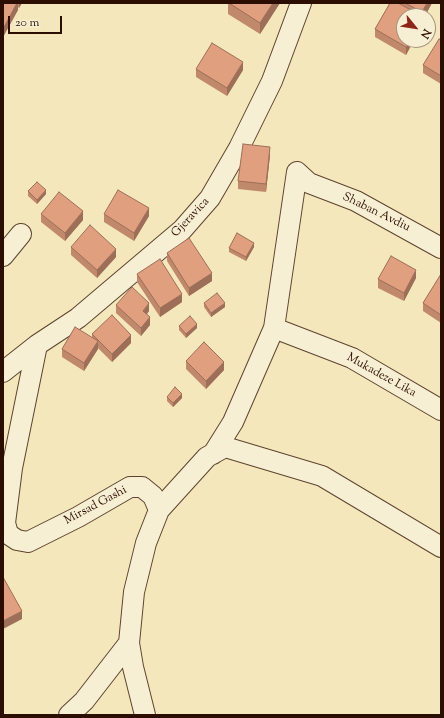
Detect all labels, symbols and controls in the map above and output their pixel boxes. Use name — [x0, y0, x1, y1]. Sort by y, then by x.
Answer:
scale bar — [10, 8, 64, 34]
north arrow — [396, 8, 436, 48]
text: 20 m — [15, 14, 39, 32]
text: N — [416, 26, 435, 41]
street label: Shaban Avdiu — [340, 190, 412, 236]
street label: Gjeravica — [169, 195, 213, 241]
street label: Mukadeze Lika — [344, 351, 418, 401]
street label: Mirsad Gashi — [62, 483, 130, 529]

